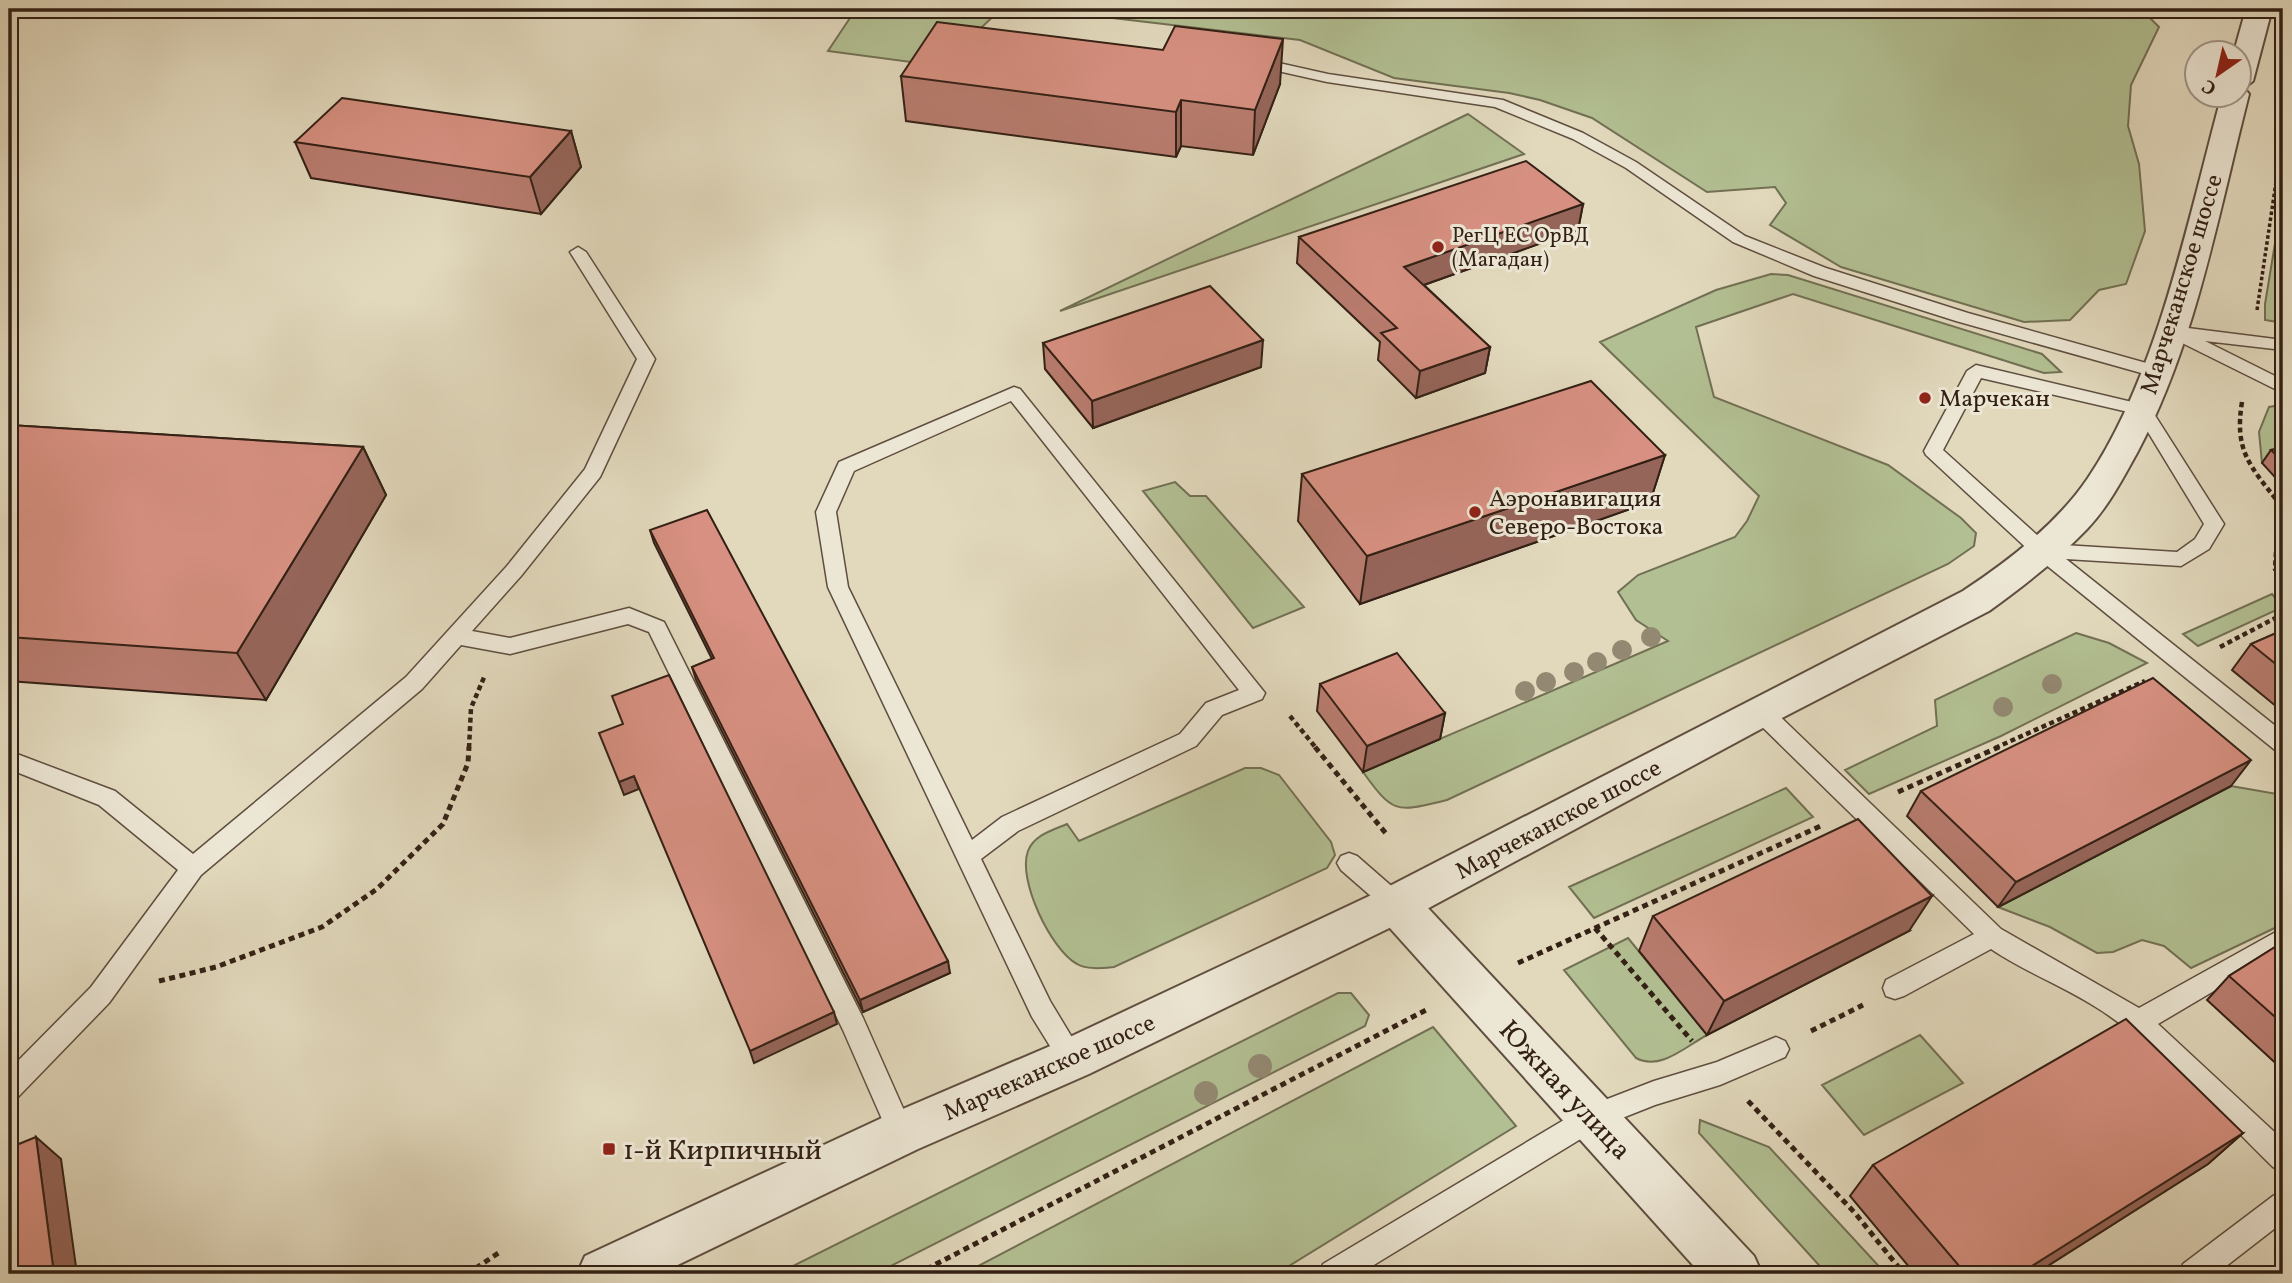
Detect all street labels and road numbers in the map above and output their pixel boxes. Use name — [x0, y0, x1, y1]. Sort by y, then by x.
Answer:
street label: Марчеканское шоссе — [2133, 170, 2233, 399]
street label: Марчеканское шоссе — [1450, 752, 1668, 889]
street label: Марчеканское шоссе — [938, 1007, 1161, 1131]
street label: Южная улица — [1489, 1012, 1639, 1169]

